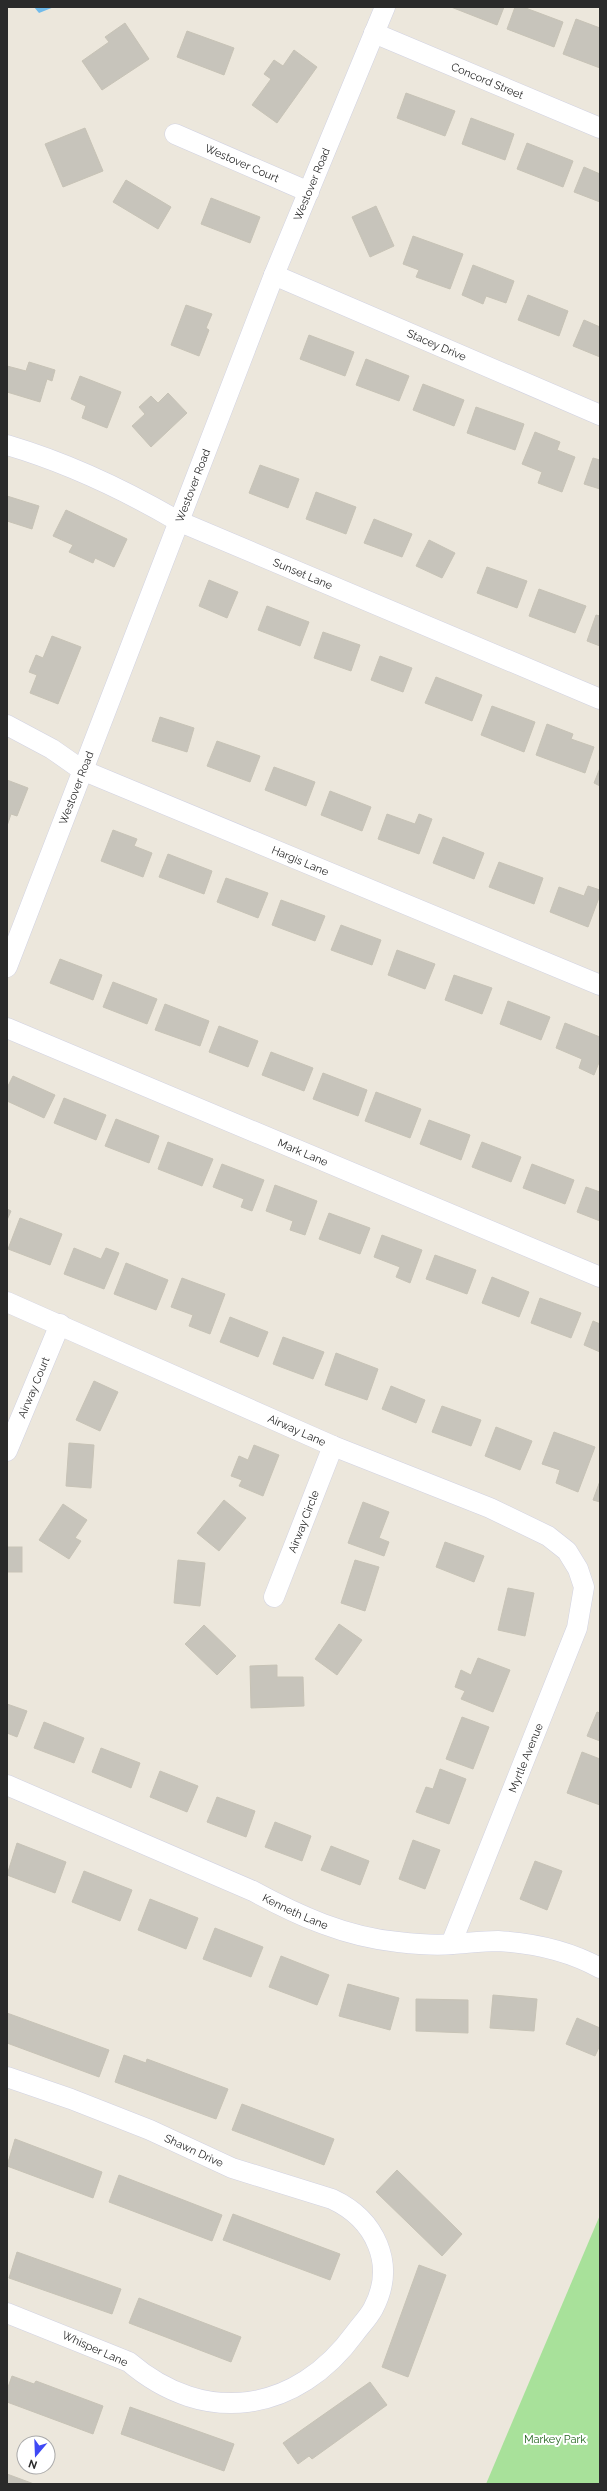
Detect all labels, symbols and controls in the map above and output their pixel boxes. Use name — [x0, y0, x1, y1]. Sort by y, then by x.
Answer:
street label: Concord Street — [449, 60, 526, 102]
street label: Westover Court — [203, 141, 281, 185]
street label: Westover Road — [291, 146, 332, 222]
street label: Stacey Drive — [405, 326, 469, 364]
street label: Westover Road — [173, 447, 213, 524]
street label: Sunset Lane — [271, 555, 335, 592]
street label: Westover Road — [56, 749, 96, 826]
street label: Hargis Lane — [270, 843, 331, 878]
street label: Mark Lane — [276, 1136, 331, 1169]
street label: Airway Court — [15, 1355, 52, 1420]
street label: Airway Lane — [266, 1412, 329, 1449]
street label: Airway Circle — [285, 1488, 322, 1555]
street label: Myrtle Avenue — [506, 1721, 546, 1795]
street label: Kenneth Lane — [260, 1891, 331, 1932]
street label: Shawn Drive — [162, 2131, 226, 2170]
street label: Whisper Lane — [60, 2329, 130, 2370]
park label: Markey Park — [524, 2433, 586, 2446]
north arrow — [16, 2435, 56, 2475]
text: N — [27, 2456, 39, 2471]

